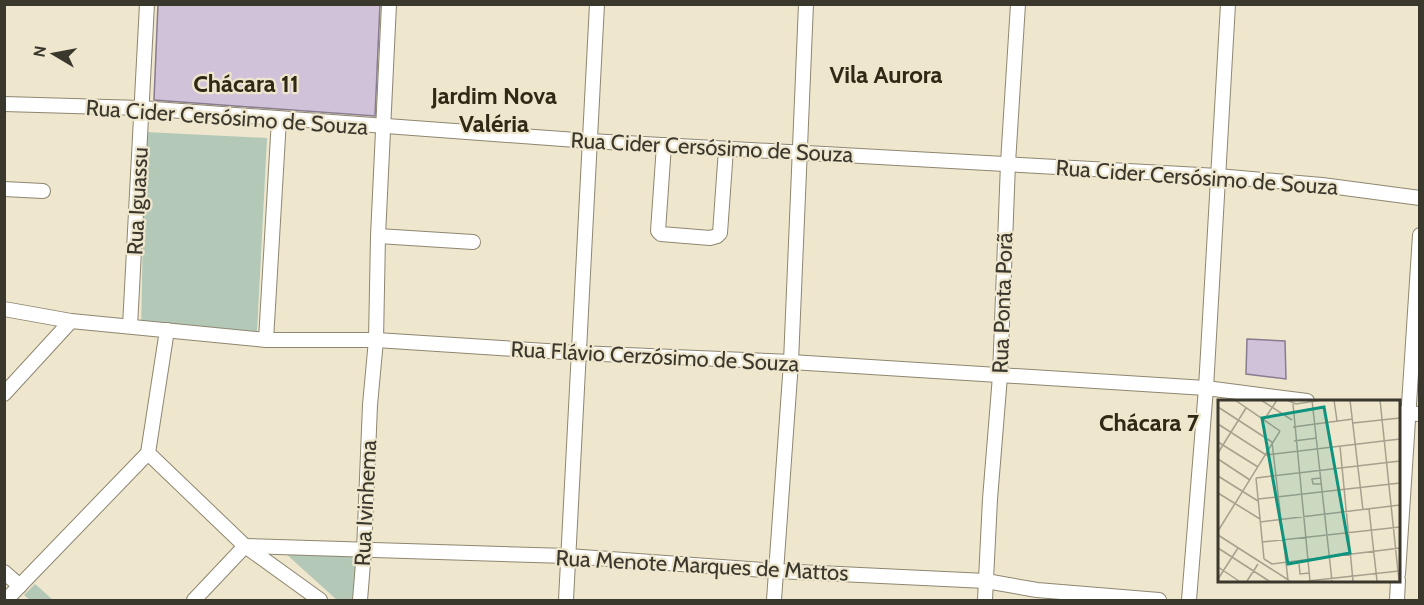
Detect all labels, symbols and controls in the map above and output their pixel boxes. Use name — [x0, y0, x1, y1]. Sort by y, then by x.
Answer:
north arrow — [24, 24, 84, 84]
text: N — [29, 44, 50, 59]
district label: Vila Aurora — [829, 60, 943, 89]
district label: Chácara 11 — [193, 69, 299, 98]
district label: Jardim Nova Valéria — [430, 81, 557, 138]
street label: Rua Cider Cersósimo de Souza — [85, 94, 369, 141]
street label: Rua Cider Cersósimo de Souza — [570, 127, 854, 168]
street label: Rua Iguassu — [121, 146, 154, 256]
street label: Rua Cider Cersósimo de Souza — [1055, 154, 1339, 201]
street label: Rua Ponta Porã — [987, 232, 1018, 374]
street label: Rua Flávio Cerzósimo de Souza — [510, 335, 800, 378]
inset map — [1218, 400, 1400, 581]
district label: Chácara 7 — [1099, 408, 1200, 437]
street label: Rua Ivinhema — [349, 439, 382, 567]
street label: Rua Menote Marques de Mattos — [555, 544, 849, 587]

